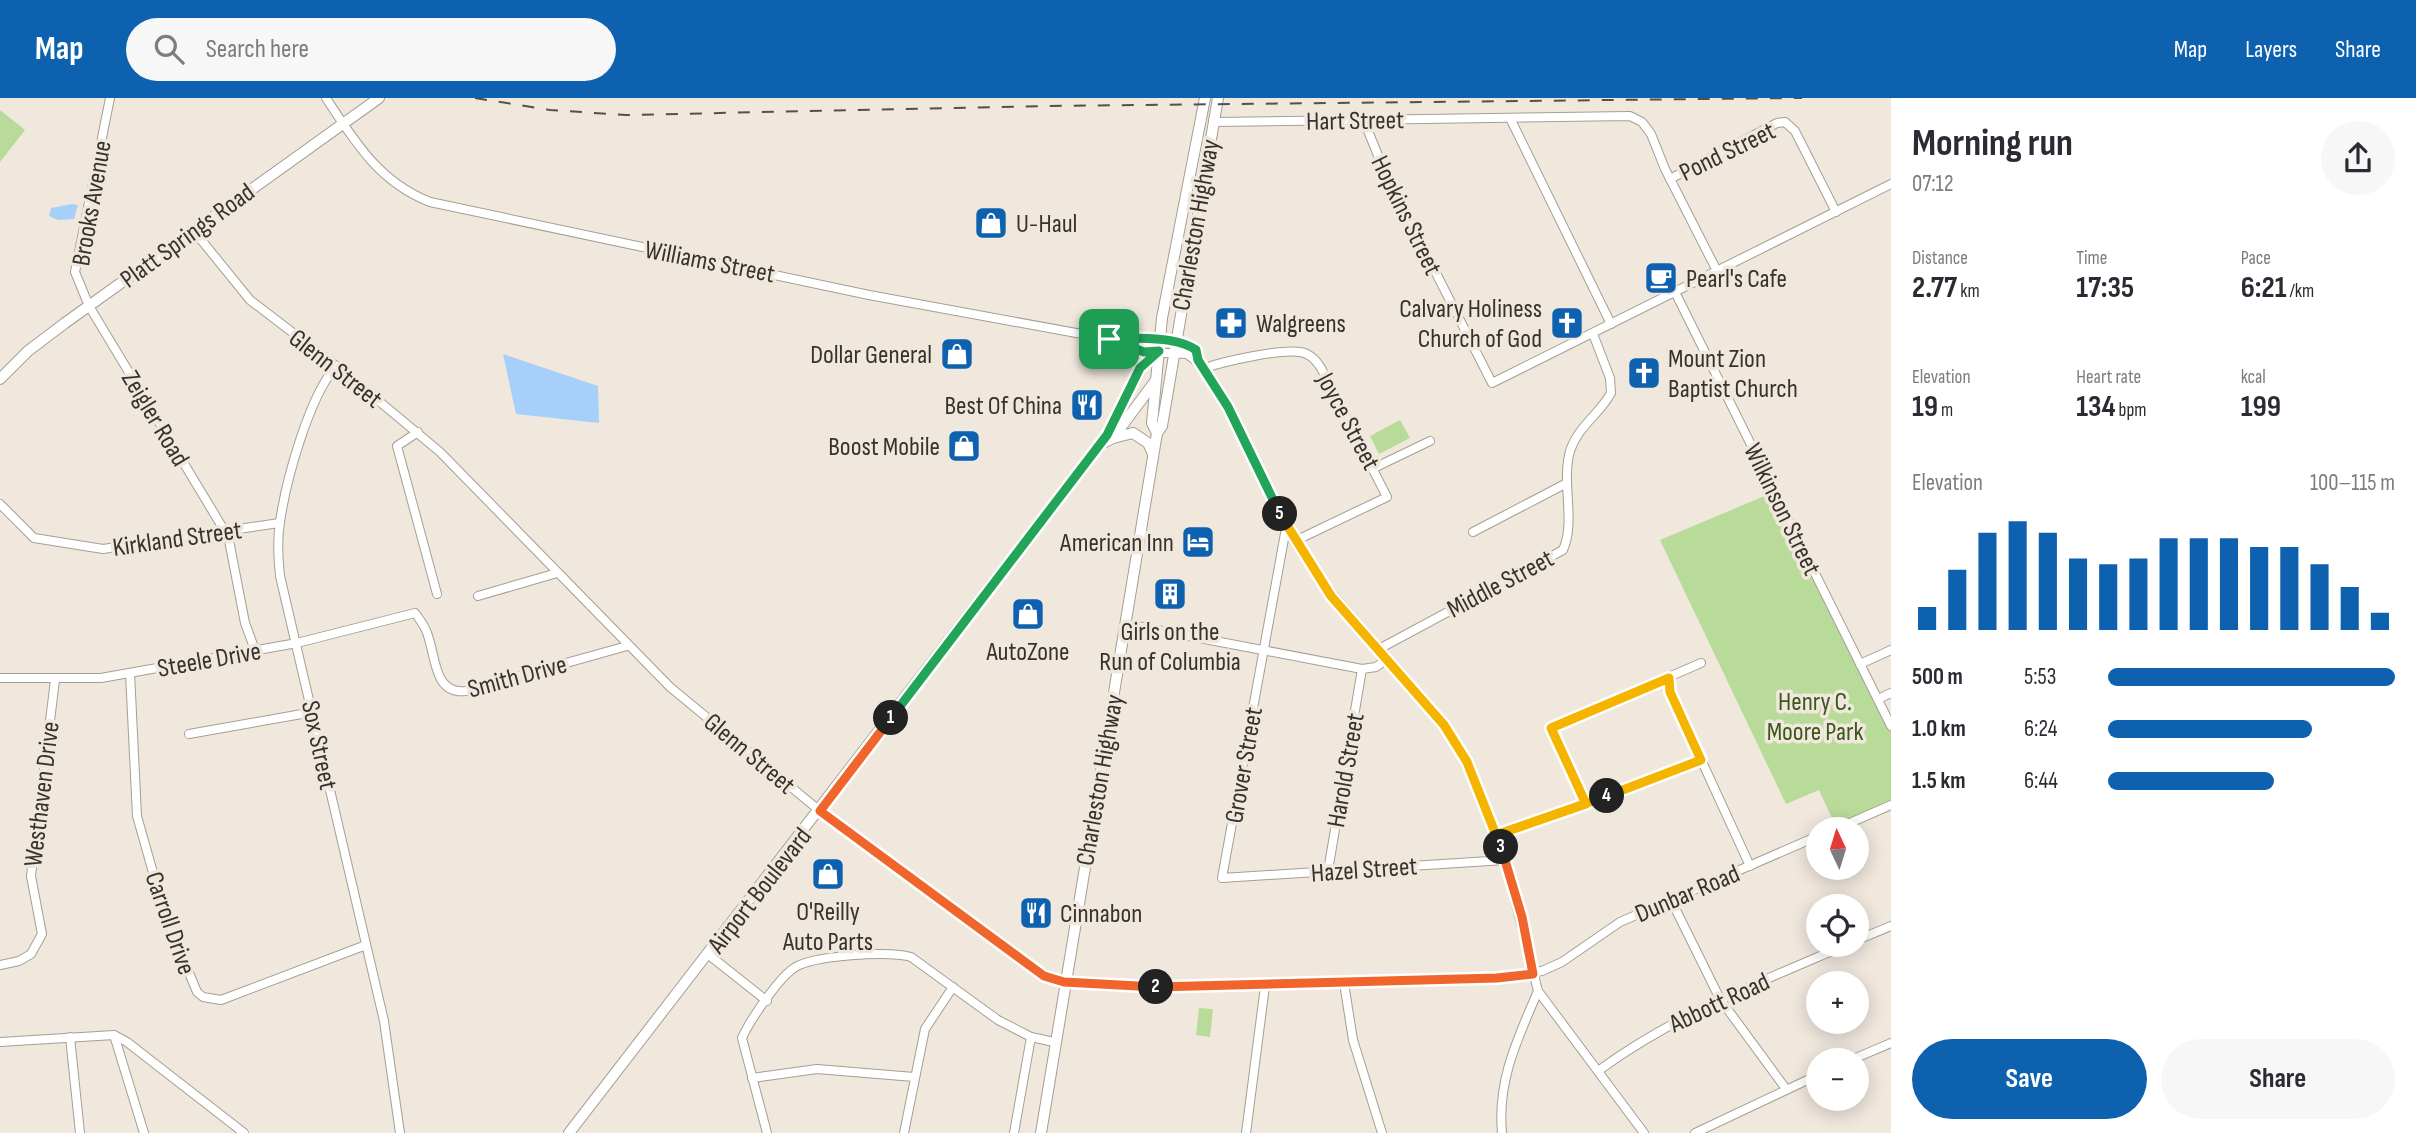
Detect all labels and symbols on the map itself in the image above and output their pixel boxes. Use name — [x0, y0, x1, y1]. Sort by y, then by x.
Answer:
street label: Hart Street — [1306, 105, 1404, 138]
street label: Pond Street — [1675, 116, 1781, 189]
street label: Charleston Highway — [1166, 137, 1227, 313]
street label: Brooks Avenue — [66, 138, 119, 268]
street label: Hopkins Street — [1363, 151, 1448, 280]
street label: Platt Springs Road — [115, 177, 261, 295]
shop icon: U-Haul — [972, 204, 1010, 242]
place label: U-Haul — [1016, 209, 1077, 240]
street label: Williams Street — [642, 235, 777, 290]
cafe icon: Pearl's Cafe — [1642, 259, 1680, 297]
place label: Pearl's Cafe — [1686, 264, 1787, 295]
place label: Calvary Holiness Church of God — [1399, 294, 1542, 355]
pharmacy icon: Walgreens — [1212, 304, 1250, 342]
church icon: Calvary Holiness Church of God — [1548, 304, 1586, 342]
pin — [1079, 309, 1139, 369]
place label: Walgreens — [1256, 309, 1346, 340]
street label: Glenn Street — [282, 323, 388, 415]
shop icon: Dollar General — [938, 335, 976, 373]
place label: Dollar General — [810, 340, 932, 371]
place label: Mount Zion Baptist Church — [1668, 344, 1798, 405]
church icon: Mount Zion Baptist Church — [1625, 354, 1663, 392]
street label: Zeigler Road — [114, 365, 195, 472]
street label: Joyce Street — [1309, 367, 1386, 476]
restaurant icon: Best Of China — [1068, 386, 1106, 424]
place label: Best Of China — [944, 391, 1062, 422]
shop icon: Boost Mobile — [945, 427, 983, 465]
place label: Boost Mobile — [828, 432, 940, 463]
street label: Wilkinson Street — [1736, 439, 1827, 581]
pin: 5 — [1262, 496, 1298, 532]
street label: Kirkland Street — [111, 515, 244, 564]
hotel icon: American Inn — [1179, 523, 1217, 561]
place label: American Inn — [1059, 528, 1174, 559]
street label: Middle Street — [1442, 543, 1559, 625]
building icon: Girls on the Run of Columbia — [1151, 575, 1189, 613]
shop icon: AutoZone — [1009, 595, 1047, 633]
place label: Girls on the Run of Columbia — [1099, 617, 1241, 678]
street label: Steele Drive — [155, 636, 263, 685]
place label: AutoZone — [985, 637, 1070, 668]
street label: Smith Drive — [464, 649, 570, 706]
park label: Henry C. Moore Park — [1767, 687, 1863, 748]
street label: Charleston Highway — [1070, 692, 1131, 868]
street label: Sox Street — [294, 698, 343, 793]
pin: 1 — [874, 700, 908, 736]
street label: Grover Street — [1219, 705, 1270, 826]
street label: Glenn Street — [697, 707, 801, 801]
street label: Harold Street — [1321, 711, 1372, 830]
street label: Westhaven Drive — [18, 720, 67, 869]
pin: 4 — [1590, 778, 1624, 814]
north arrow — [1806, 817, 1869, 880]
street label: Airport Boulevard — [701, 822, 819, 961]
pin: 3 — [1484, 830, 1518, 864]
street label: Hazel Street — [1310, 851, 1418, 890]
shop icon: O'Reilly Auto Parts — [809, 855, 847, 893]
street label: Dunbar Road — [1631, 859, 1744, 930]
street label: Carroll Drive — [138, 868, 202, 979]
restaurant icon: Cinnabon — [1017, 894, 1055, 932]
place label: O'Reilly Auto Parts — [782, 897, 873, 958]
place label: Cinnabon — [1060, 899, 1142, 930]
street label: Abbott Road — [1664, 967, 1775, 1040]
pin: 2 — [1138, 970, 1174, 1004]

